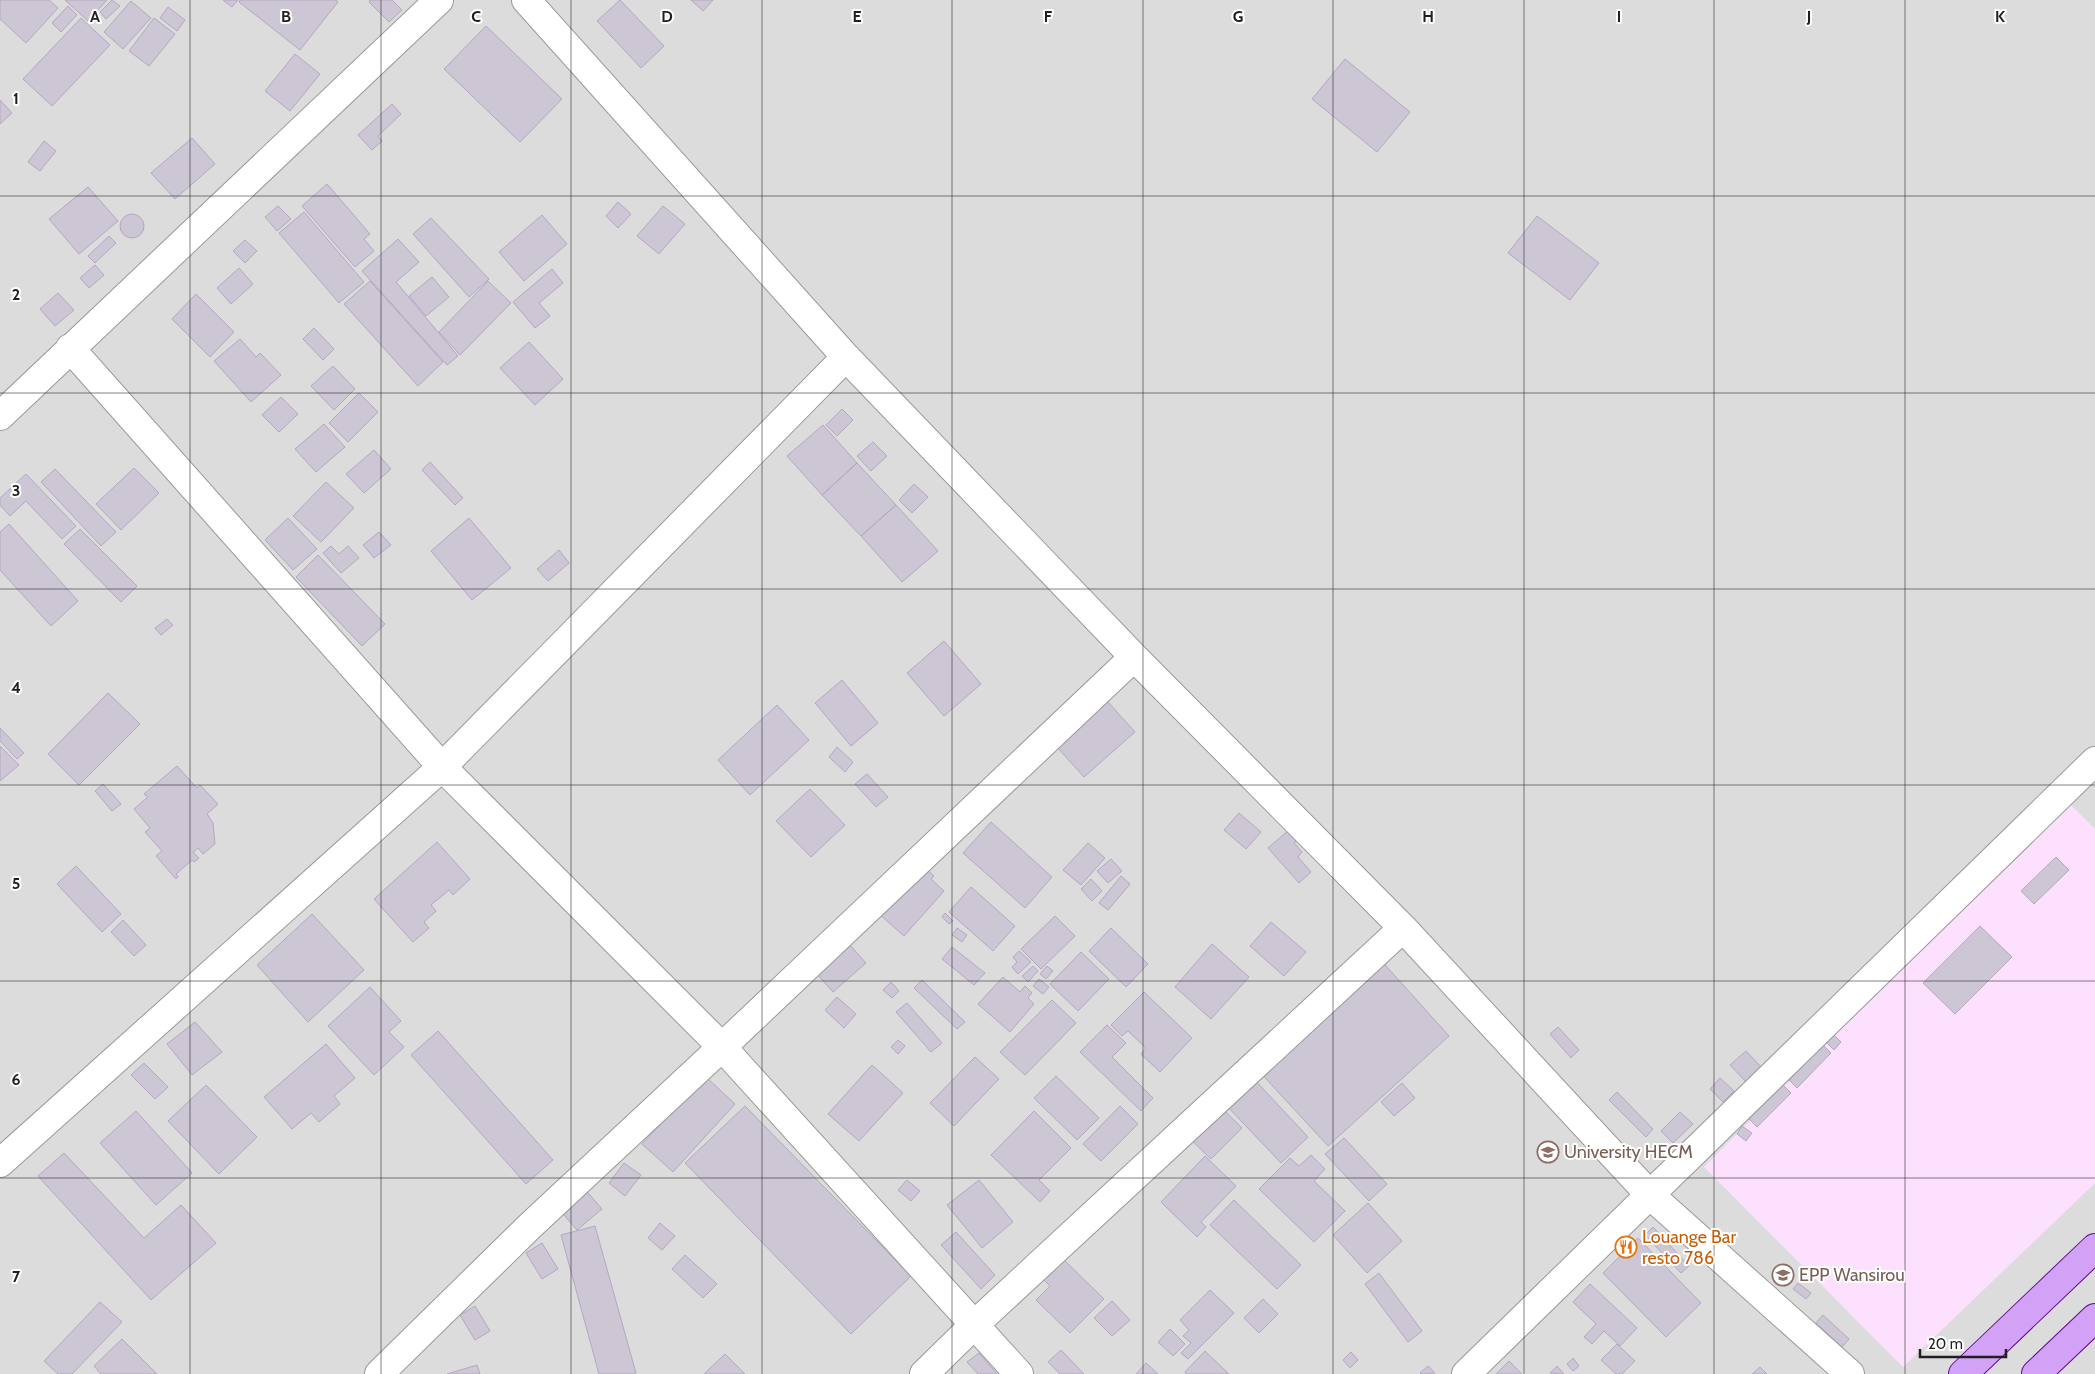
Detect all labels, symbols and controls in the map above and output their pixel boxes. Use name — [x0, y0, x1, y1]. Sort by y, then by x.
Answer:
text: A — [90, 7, 100, 26]
text: B — [281, 7, 291, 26]
text: C — [471, 7, 481, 26]
text: D — [661, 7, 673, 26]
text: E — [852, 7, 862, 26]
text: F — [1044, 7, 1053, 26]
text: G — [1233, 7, 1243, 26]
text: H — [1422, 7, 1434, 26]
text: I — [1617, 7, 1621, 26]
text: J — [1806, 7, 1811, 26]
text: K — [1995, 7, 2005, 26]
text: 1 — [13, 89, 19, 108]
text: 2 — [12, 285, 20, 304]
text: 3 — [12, 481, 20, 500]
text: 4 — [11, 678, 21, 697]
text: 5 — [12, 874, 20, 893]
text: 6 — [12, 1070, 21, 1089]
school or university icon: University HECM — [1536, 1140, 1560, 1164]
place label: University HECM — [1564, 1141, 1693, 1163]
place label: Louange Bar resto 786 — [1642, 1226, 1736, 1269]
restaurant icon: Louange Bar resto 786 — [1614, 1235, 1638, 1259]
school or university icon: EPP Wansirou — [1771, 1263, 1795, 1287]
place label: EPP Wansirou — [1799, 1264, 1905, 1286]
text: 7 — [12, 1267, 21, 1286]
scale bar — [1920, 1326, 2006, 1358]
text: 20 m — [1928, 1335, 1963, 1353]

